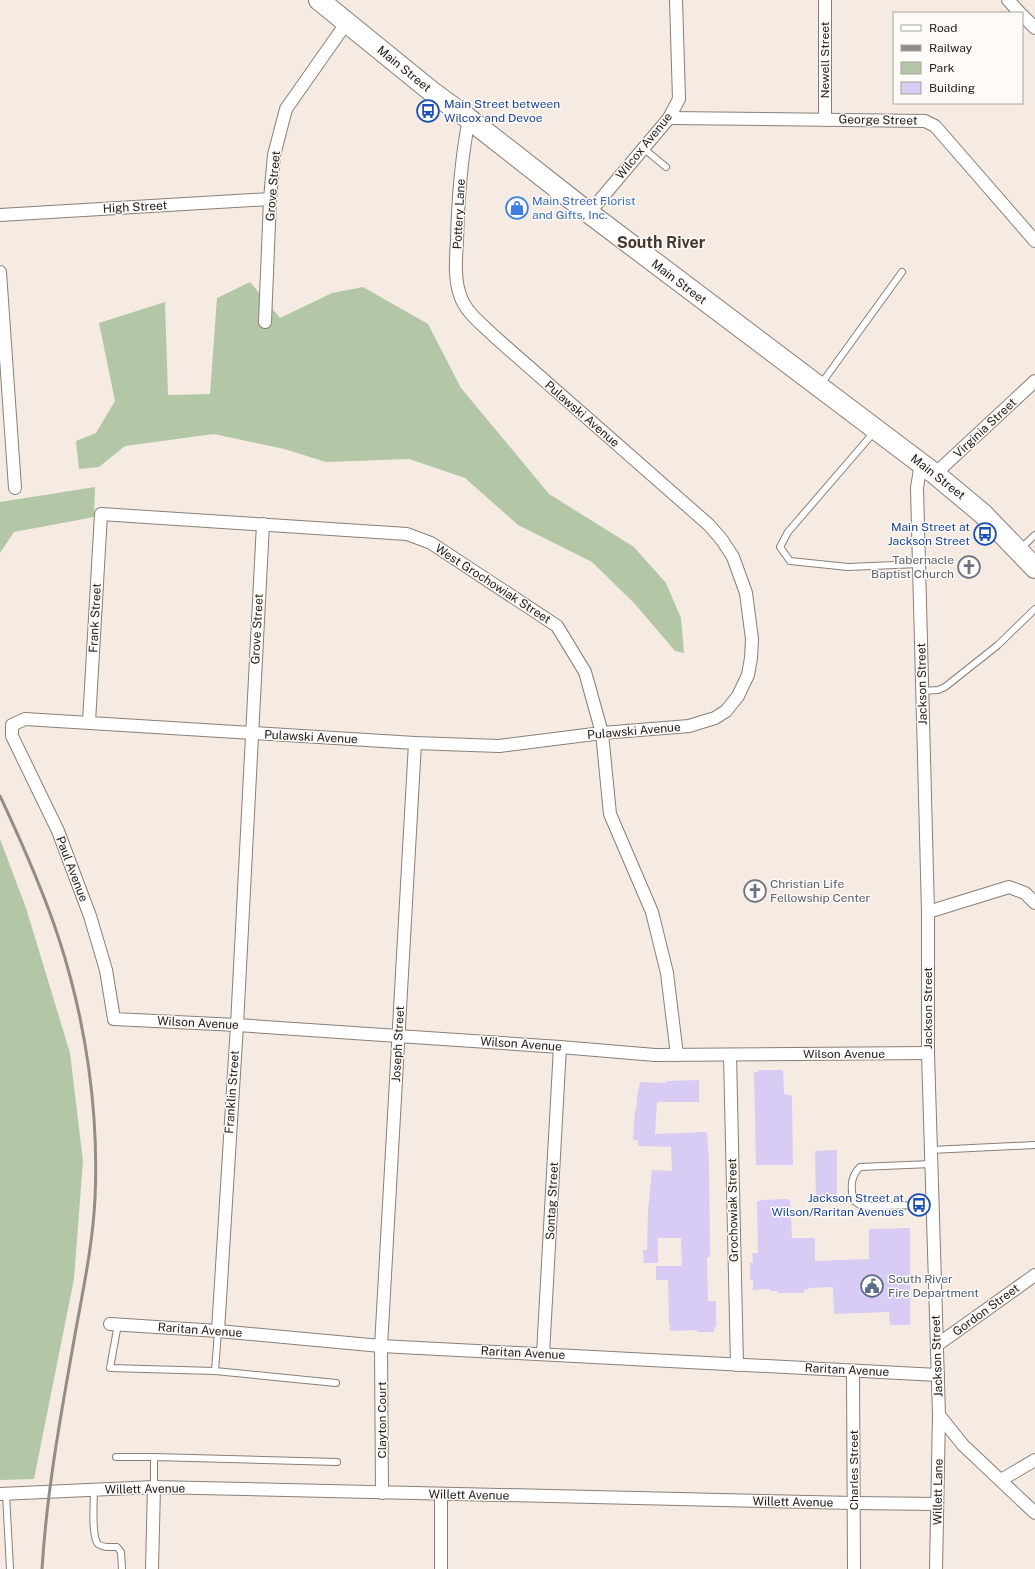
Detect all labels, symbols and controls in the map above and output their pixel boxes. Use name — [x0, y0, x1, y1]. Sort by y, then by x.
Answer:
legend — [893, 12, 1023, 104]
street label: Newell Street — [818, 21, 832, 98]
text: Road — [929, 21, 957, 35]
text: Railway — [929, 41, 973, 55]
street label: Main Street — [374, 43, 434, 95]
text: Park — [929, 61, 955, 75]
text: Building — [929, 81, 975, 95]
place label: Main Street between Wilcox and Devoe — [444, 97, 560, 125]
bus stop icon: Main Street between Wilcox and Devoe — [415, 98, 441, 124]
street label: Wilcox Avenue — [613, 110, 675, 182]
street label: George Street — [838, 112, 918, 128]
street label: Grove Street — [263, 150, 283, 222]
street label: Pottery Lane — [450, 178, 468, 250]
place label: Main Street Florist and Gifts, Inc. — [532, 194, 636, 222]
shop icon: Main Street Florist and Gifts, Inc. — [504, 195, 530, 221]
street label: High Street — [102, 198, 168, 216]
district label: South River — [617, 233, 706, 252]
street label: Main Street — [649, 257, 709, 307]
street label: Pulawski Avenue — [542, 378, 622, 450]
street label: Virginia Street — [951, 395, 1019, 461]
street label: Main Street — [908, 451, 968, 503]
place label: Main Street at Jackson Street — [888, 520, 970, 548]
bus stop icon: Main Street at Jackson Street — [972, 521, 998, 547]
street label: West Grochowiak Street — [433, 541, 554, 627]
place label: Tabernacle Baptist Church — [871, 553, 954, 581]
church icon: Tabernacle Baptist Church — [956, 554, 982, 580]
street label: Frank Street — [86, 582, 104, 653]
street label: Grove Street — [248, 593, 266, 665]
street label: Jackson Street — [914, 643, 930, 725]
street label: Pulawski Avenue — [587, 720, 682, 742]
street label: Pulawski Avenue — [264, 728, 358, 746]
street label: Paul Avenue — [53, 834, 91, 904]
place label: Christian Life Fellowship Center — [770, 877, 871, 905]
church icon: Christian Life Fellowship Center — [742, 878, 768, 904]
street label: Jackson Street — [921, 967, 935, 1049]
street label: Joseph Street — [389, 1005, 407, 1082]
street label: Wilson Avenue — [157, 1014, 239, 1032]
street label: Wilson Avenue — [480, 1034, 563, 1054]
street label: Wilson Avenue — [803, 1047, 885, 1061]
street label: Franklin Street — [222, 1050, 242, 1134]
street label: Grochowiak Street — [725, 1158, 741, 1262]
street label: Sontag Street — [543, 1161, 561, 1240]
place label: Jackson Street at Wilson/Raritan Avenues — [771, 1191, 904, 1219]
bus stop icon: Jackson Street at Wilson/Raritan Avenues — [906, 1192, 932, 1218]
place label: South River Fire Department — [888, 1272, 979, 1300]
public building icon: South River Fire Department — [859, 1273, 885, 1299]
street label: Gordon Street — [950, 1281, 1022, 1339]
street label: Jackson Street — [929, 1314, 945, 1397]
street label: Raritan Avenue — [157, 1320, 243, 1340]
street label: Raritan Avenue — [480, 1344, 566, 1362]
street label: Raritan Avenue — [804, 1361, 890, 1379]
street label: Clayton Court — [375, 1381, 389, 1459]
street label: Charles Street — [847, 1429, 861, 1510]
street label: Willett Lane — [930, 1458, 946, 1525]
street label: Willett Avenue — [105, 1481, 186, 1497]
street label: Willett Avenue — [429, 1487, 510, 1503]
street label: Willett Avenue — [753, 1494, 834, 1510]

